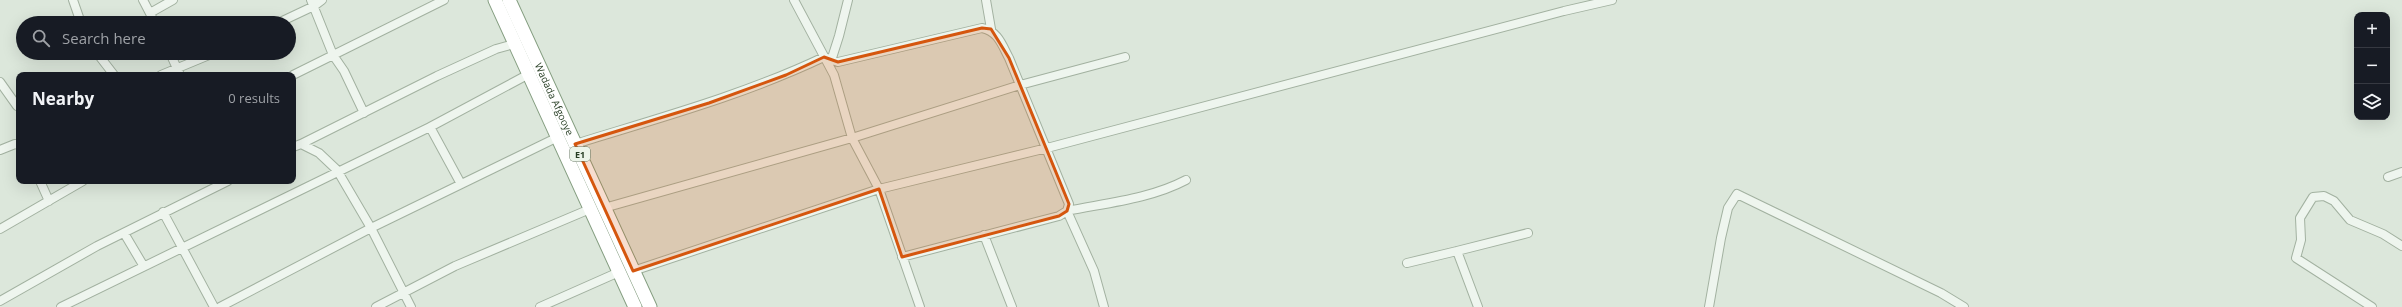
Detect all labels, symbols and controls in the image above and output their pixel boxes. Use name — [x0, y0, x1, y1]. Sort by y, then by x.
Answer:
map controls — [2354, 12, 2390, 120]
button: + — [2354, 12, 2390, 48]
search box — [16, 16, 296, 60]
icon: search — [30, 27, 52, 49]
text: Search here — [62, 28, 146, 48]
button: − — [2354, 48, 2390, 84]
street label: Wadada Afgooye — [532, 60, 577, 138]
button: layers — [2354, 84, 2390, 120]
text: Nearby — [32, 87, 94, 110]
text: 0 results — [228, 89, 280, 107]
road number: E1 — [570, 147, 590, 161]

